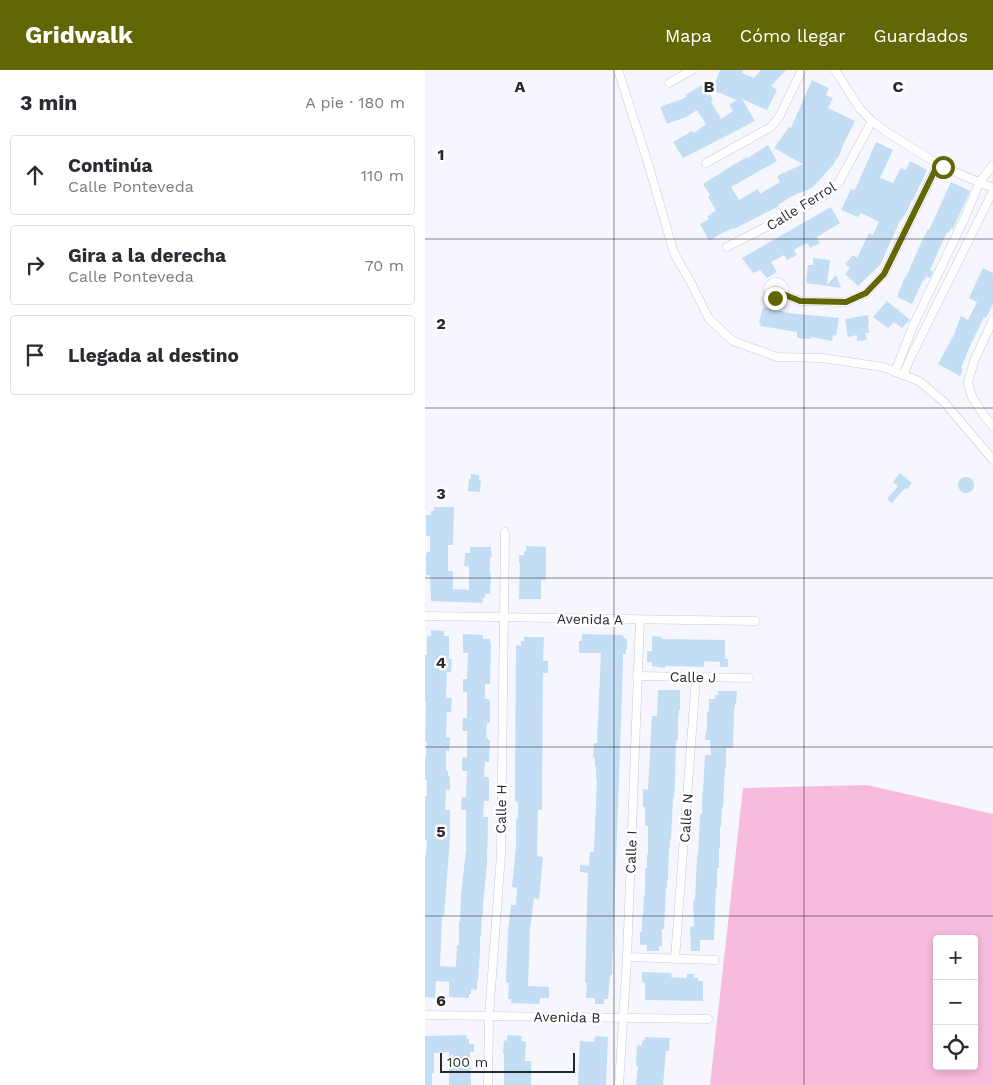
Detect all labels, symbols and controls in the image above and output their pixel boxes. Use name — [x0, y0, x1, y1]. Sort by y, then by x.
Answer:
text: Gridwalk — [25, 21, 133, 49]
text: Mapa — [665, 25, 712, 46]
text: Cómo llegar — [740, 25, 846, 46]
text: Guardados — [874, 25, 968, 46]
text: A — [515, 77, 526, 96]
text: B — [704, 77, 715, 96]
text: C — [893, 77, 904, 96]
text: 3 min — [20, 90, 77, 115]
text: A pie · 180 m — [305, 93, 405, 112]
text: 1 — [438, 145, 444, 164]
text: Continúa — [68, 154, 152, 177]
route start — [932, 156, 955, 179]
icon: ahead — [21, 161, 49, 189]
text: 110 m — [361, 166, 404, 185]
text: Calle Ponteveda — [68, 177, 194, 196]
street label: Calle Ferrol — [763, 178, 839, 234]
text: Gira a la derecha — [68, 244, 226, 267]
icon: right — [21, 251, 49, 279]
text: 70 m — [365, 256, 404, 275]
text: Calle Ponteveda — [68, 267, 194, 286]
route end — [764, 287, 787, 310]
text: 2 — [436, 314, 446, 333]
icon: arrive — [21, 341, 49, 369]
text: Llegada al destino — [68, 344, 239, 367]
text: 3 — [436, 484, 446, 503]
street label: Avenida A — [557, 610, 623, 628]
text: 4 — [436, 653, 446, 672]
street label: Calle J — [670, 669, 716, 685]
street label: Calle H — [493, 784, 509, 834]
street label: Calle N — [676, 793, 696, 843]
text: 5 — [436, 822, 446, 841]
street label: Calle I — [622, 830, 640, 874]
map controls — [933, 935, 978, 1070]
button: + — [933, 935, 978, 980]
button: − — [933, 980, 978, 1025]
text: 6 — [436, 991, 446, 1010]
street label: Avenida B — [533, 1008, 601, 1026]
button: locate — [933, 1025, 978, 1070]
scale bar — [440, 1050, 575, 1073]
text: 100 m — [447, 1054, 488, 1070]

